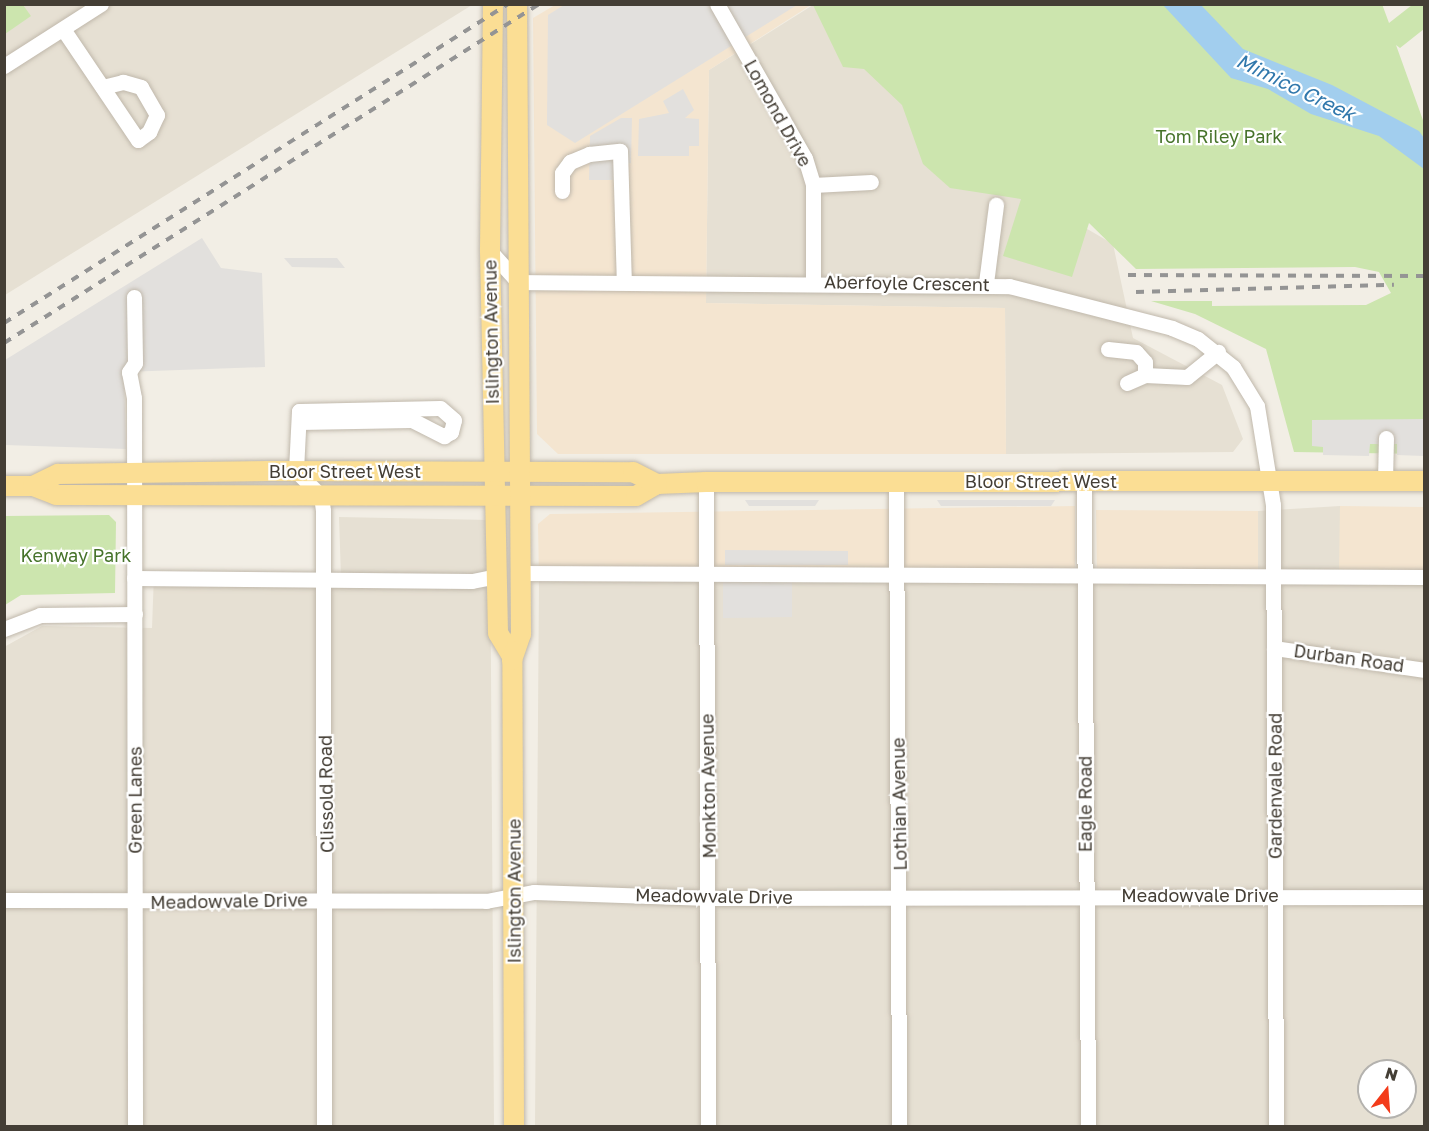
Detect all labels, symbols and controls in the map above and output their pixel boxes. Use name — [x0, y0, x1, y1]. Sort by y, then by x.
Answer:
water label: Mimico Creek — [1233, 48, 1359, 126]
street label: Lomond Drive — [740, 56, 816, 170]
park label: Tom Riley Park — [1155, 125, 1283, 147]
street label: Islington Avenue — [479, 259, 503, 405]
street label: Aberfoyle Crescent — [824, 271, 990, 295]
street label: Bloor Street West — [269, 460, 421, 482]
street label: Bloor Street West — [965, 470, 1117, 492]
park label: Kenway Park — [21, 544, 131, 566]
street label: Durban Road — [1292, 640, 1406, 676]
street label: Monkton Avenue — [696, 713, 720, 859]
street label: Gardenvale Road — [1264, 713, 1286, 859]
street label: Clissold Road — [314, 735, 338, 853]
street label: Lothian Avenue — [887, 737, 911, 871]
street label: Green Lanes — [124, 746, 146, 854]
street label: Eagle Road — [1074, 756, 1096, 852]
street label: Islington Avenue — [503, 818, 525, 964]
street label: Meadowvale Drive — [635, 884, 793, 908]
street label: Meadowvale Drive — [1121, 884, 1279, 906]
street label: Meadowvale Drive — [150, 889, 308, 913]
north arrow — [1357, 1059, 1417, 1119]
text: N — [1383, 1062, 1400, 1085]

